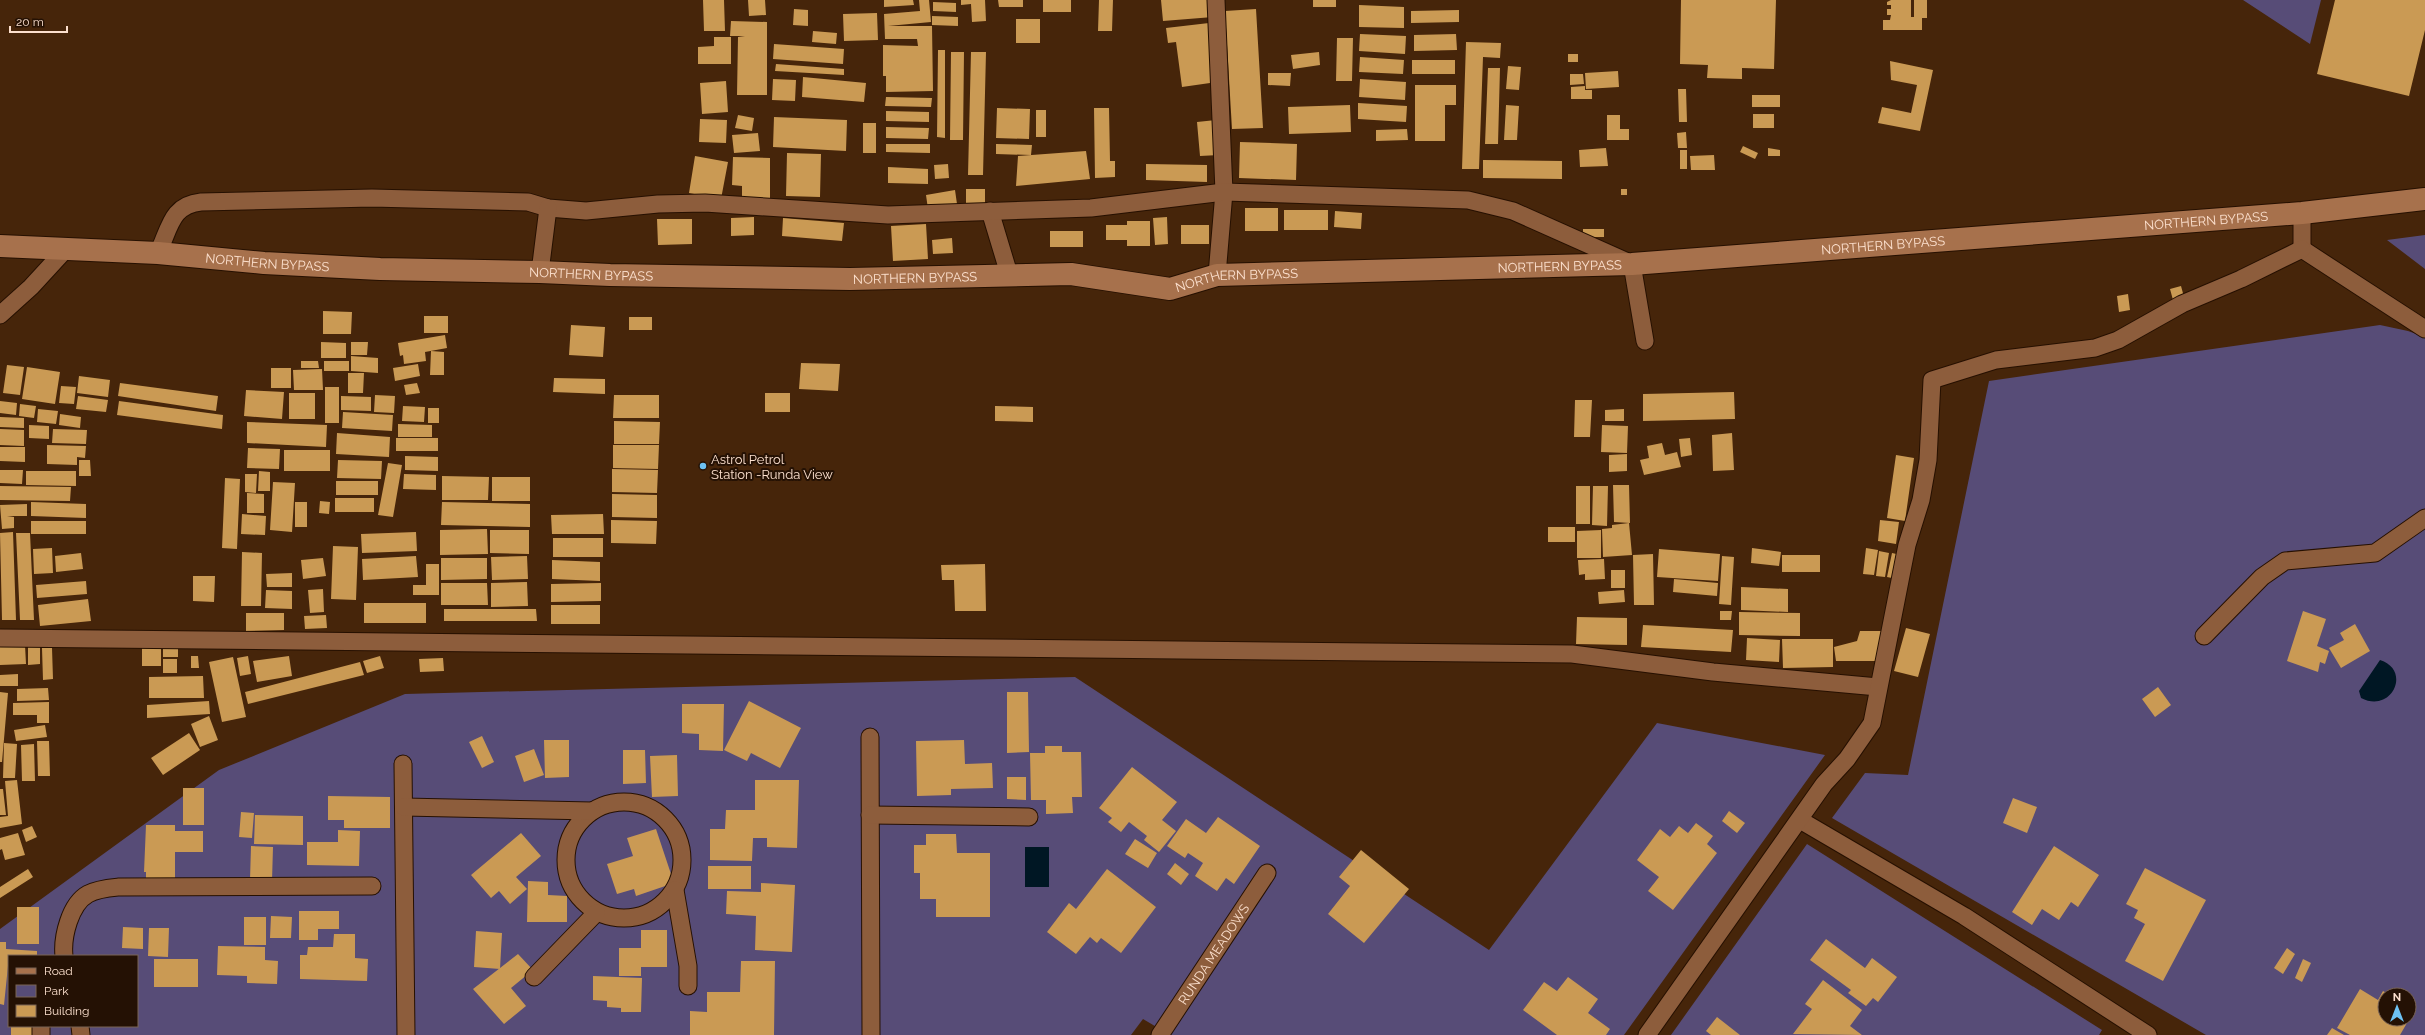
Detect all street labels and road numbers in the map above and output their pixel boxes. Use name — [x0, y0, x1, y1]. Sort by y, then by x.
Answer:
street label: NORTHERN BYPASS — [2144, 209, 2269, 233]
street label: NORTHERN BYPASS — [1821, 233, 1946, 258]
street label: NORTHERN BYPASS — [205, 251, 330, 274]
street label: NORTHERN BYPASS — [1497, 257, 1622, 276]
street label: NORTHERN BYPASS — [529, 265, 653, 284]
street label: NORTHERN BYPASS — [1174, 266, 1298, 295]
street label: NORTHERN BYPASS — [853, 269, 977, 287]
street label: RUNDA MEADOWS — [1175, 901, 1252, 1007]

